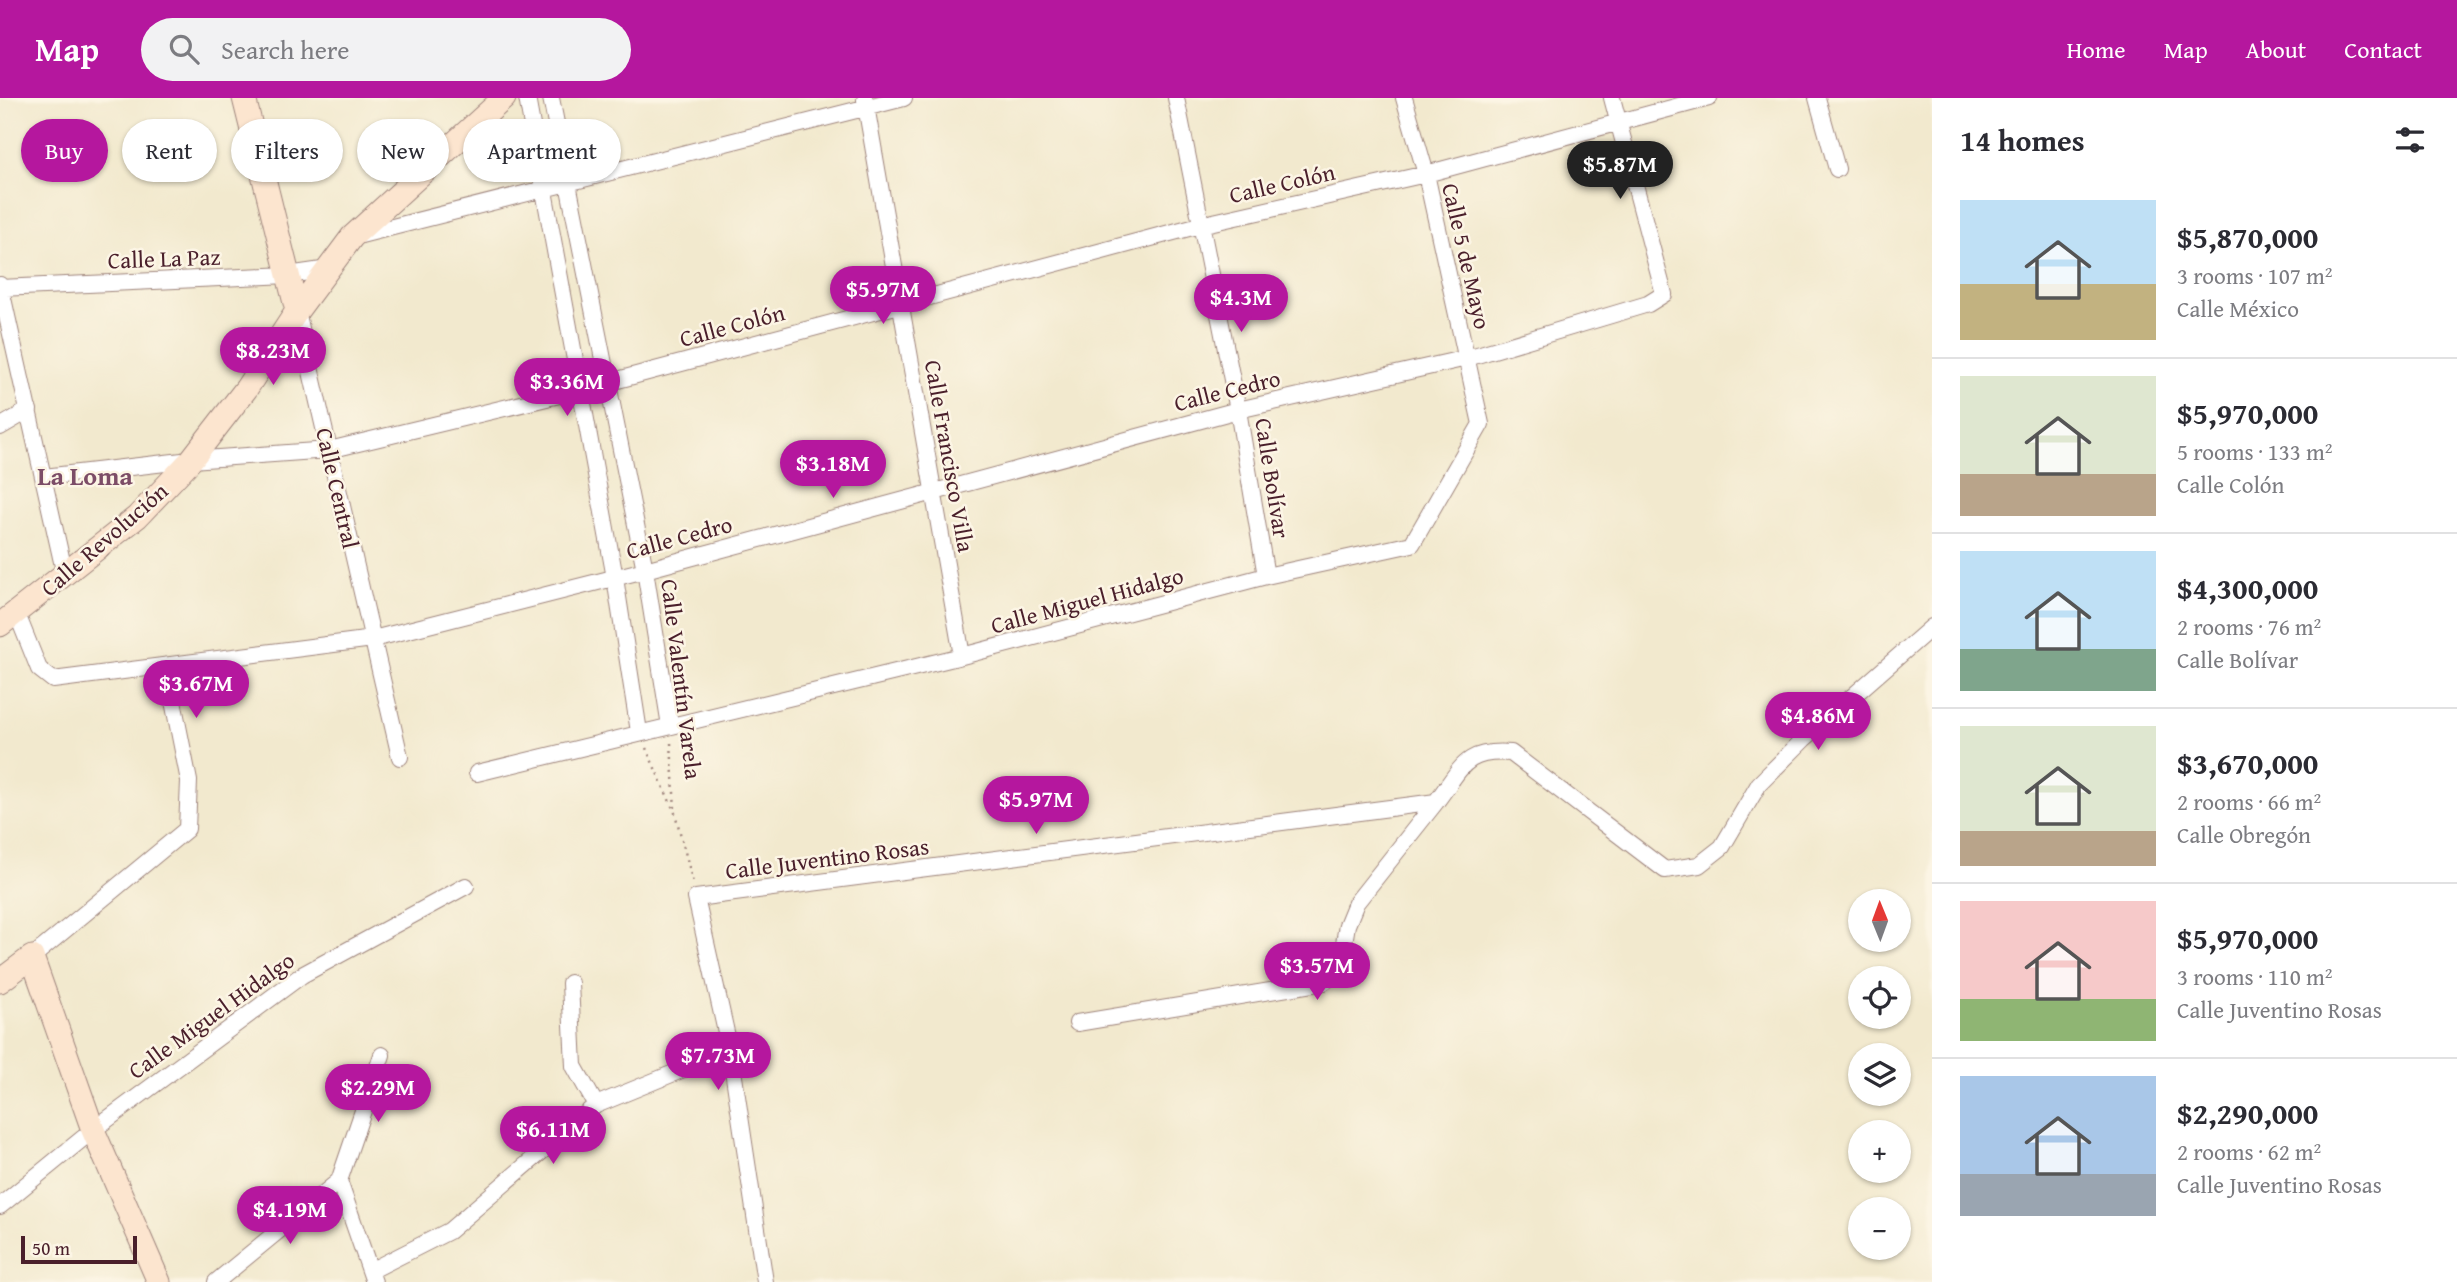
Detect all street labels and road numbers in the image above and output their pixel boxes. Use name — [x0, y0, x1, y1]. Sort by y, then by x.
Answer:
street label: Calle Colón — [1226, 155, 1338, 211]
street label: Calle 5 de Mayo — [1434, 180, 1500, 332]
street label: Calle La Paz — [107, 240, 221, 276]
street label: Calle Colón — [676, 295, 788, 355]
street label: Calle Francisco Villa — [917, 357, 983, 555]
street label: Calle Cedro — [1170, 361, 1284, 419]
street label: Calle Bolívar — [1247, 416, 1299, 541]
street label: Calle Central — [308, 424, 368, 552]
street label: Calle Revolución — [33, 474, 175, 604]
street label: Calle Cedro — [622, 507, 736, 567]
street label: Calle Miguel Hidalgo — [987, 558, 1187, 642]
street label: Calle Valentín Varela — [653, 577, 711, 781]
street label: Calle Juventino Rosas — [723, 829, 931, 887]
street label: Calle Miguel Hidalgo — [121, 943, 301, 1087]

